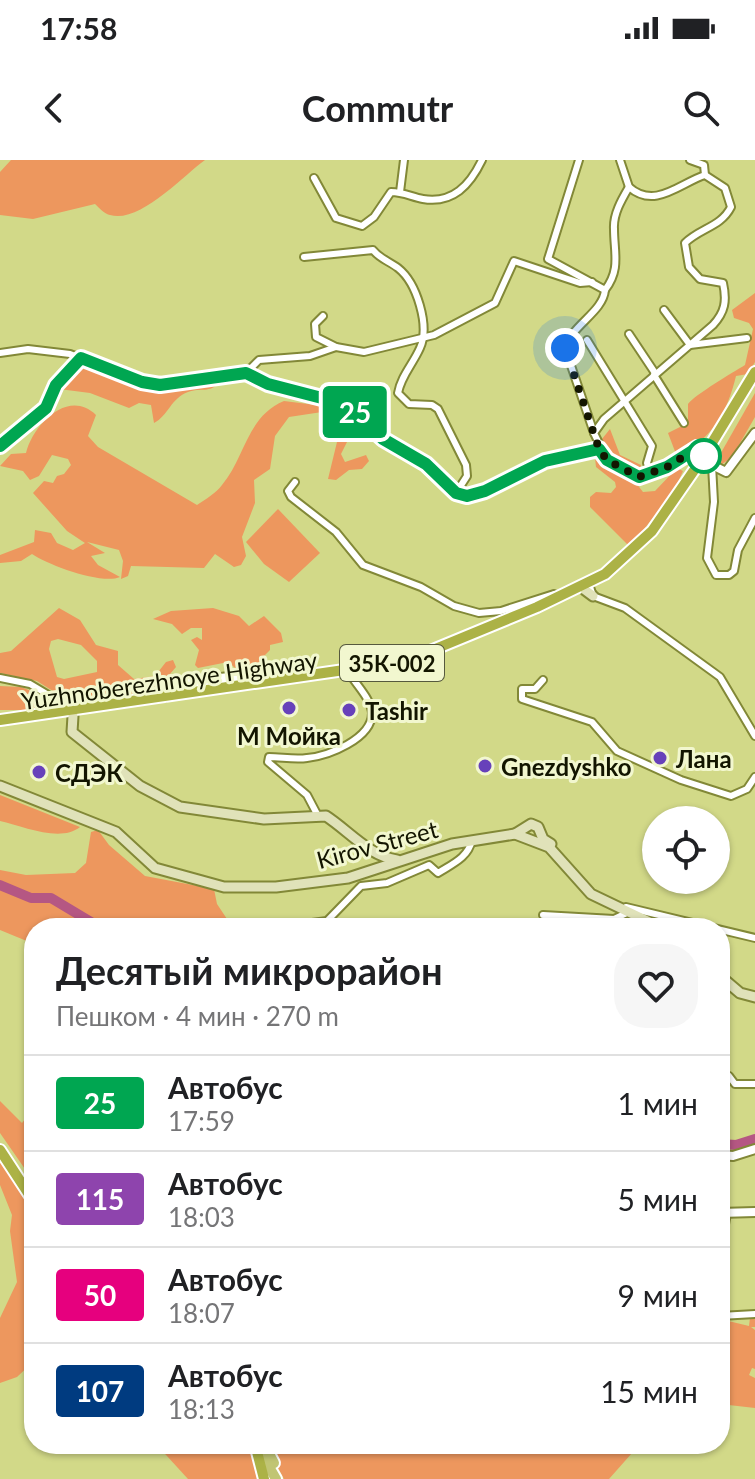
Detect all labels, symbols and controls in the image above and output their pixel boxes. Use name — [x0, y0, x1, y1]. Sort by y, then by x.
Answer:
text: 17:58 — [40, 10, 117, 46]
icon: back — [32, 86, 76, 130]
text: Commutr — [302, 86, 453, 130]
icon: search — [679, 86, 723, 130]
your location — [545, 328, 585, 368]
line badge: 25 — [319, 386, 391, 438]
text: 25 — [339, 395, 371, 429]
unlabelled marker — [687, 439, 721, 473]
street label: Yuzhnoberezhnoye Highway — [19, 645, 320, 715]
road number: 35К-002 — [340, 645, 444, 681]
place label: Tashir — [365, 696, 428, 725]
marker: М Мойка — [280, 699, 298, 717]
marker: Tashir — [340, 701, 358, 719]
place label: М Мойка — [237, 721, 341, 750]
place label: Лана — [675, 744, 732, 773]
marker: Лана — [651, 749, 669, 767]
place label: Gnezdyshko — [501, 752, 632, 781]
marker: Gnezdyshko — [476, 757, 494, 775]
place label: СДЭК — [55, 758, 123, 787]
marker: СДЭК — [30, 763, 48, 781]
map controls — [642, 806, 730, 894]
button: locate — [642, 806, 730, 894]
street label: Kirov Street — [313, 814, 441, 874]
button: heart — [614, 944, 698, 1028]
text: Десятый микрорайон — [56, 947, 443, 993]
text: Пешком · 4 мин · 270 m — [56, 1000, 339, 1032]
text: Автобус — [168, 1069, 283, 1105]
text: 1 мин — [618, 1085, 698, 1121]
text: 25 — [84, 1086, 116, 1120]
text: 17:59 — [168, 1105, 235, 1137]
text: Автобус — [168, 1165, 283, 1201]
text: 5 мин — [618, 1181, 698, 1217]
text: 115 — [76, 1182, 124, 1216]
text: 18:03 — [168, 1201, 235, 1233]
text: Автобус — [168, 1261, 283, 1297]
text: 9 мин — [618, 1277, 698, 1313]
text: 50 — [84, 1278, 116, 1312]
text: 18:07 — [168, 1297, 235, 1329]
text: Автобус — [168, 1357, 283, 1393]
text: 15 мин — [600, 1373, 698, 1409]
text: 107 — [76, 1374, 124, 1408]
text: 18:13 — [168, 1393, 235, 1425]

